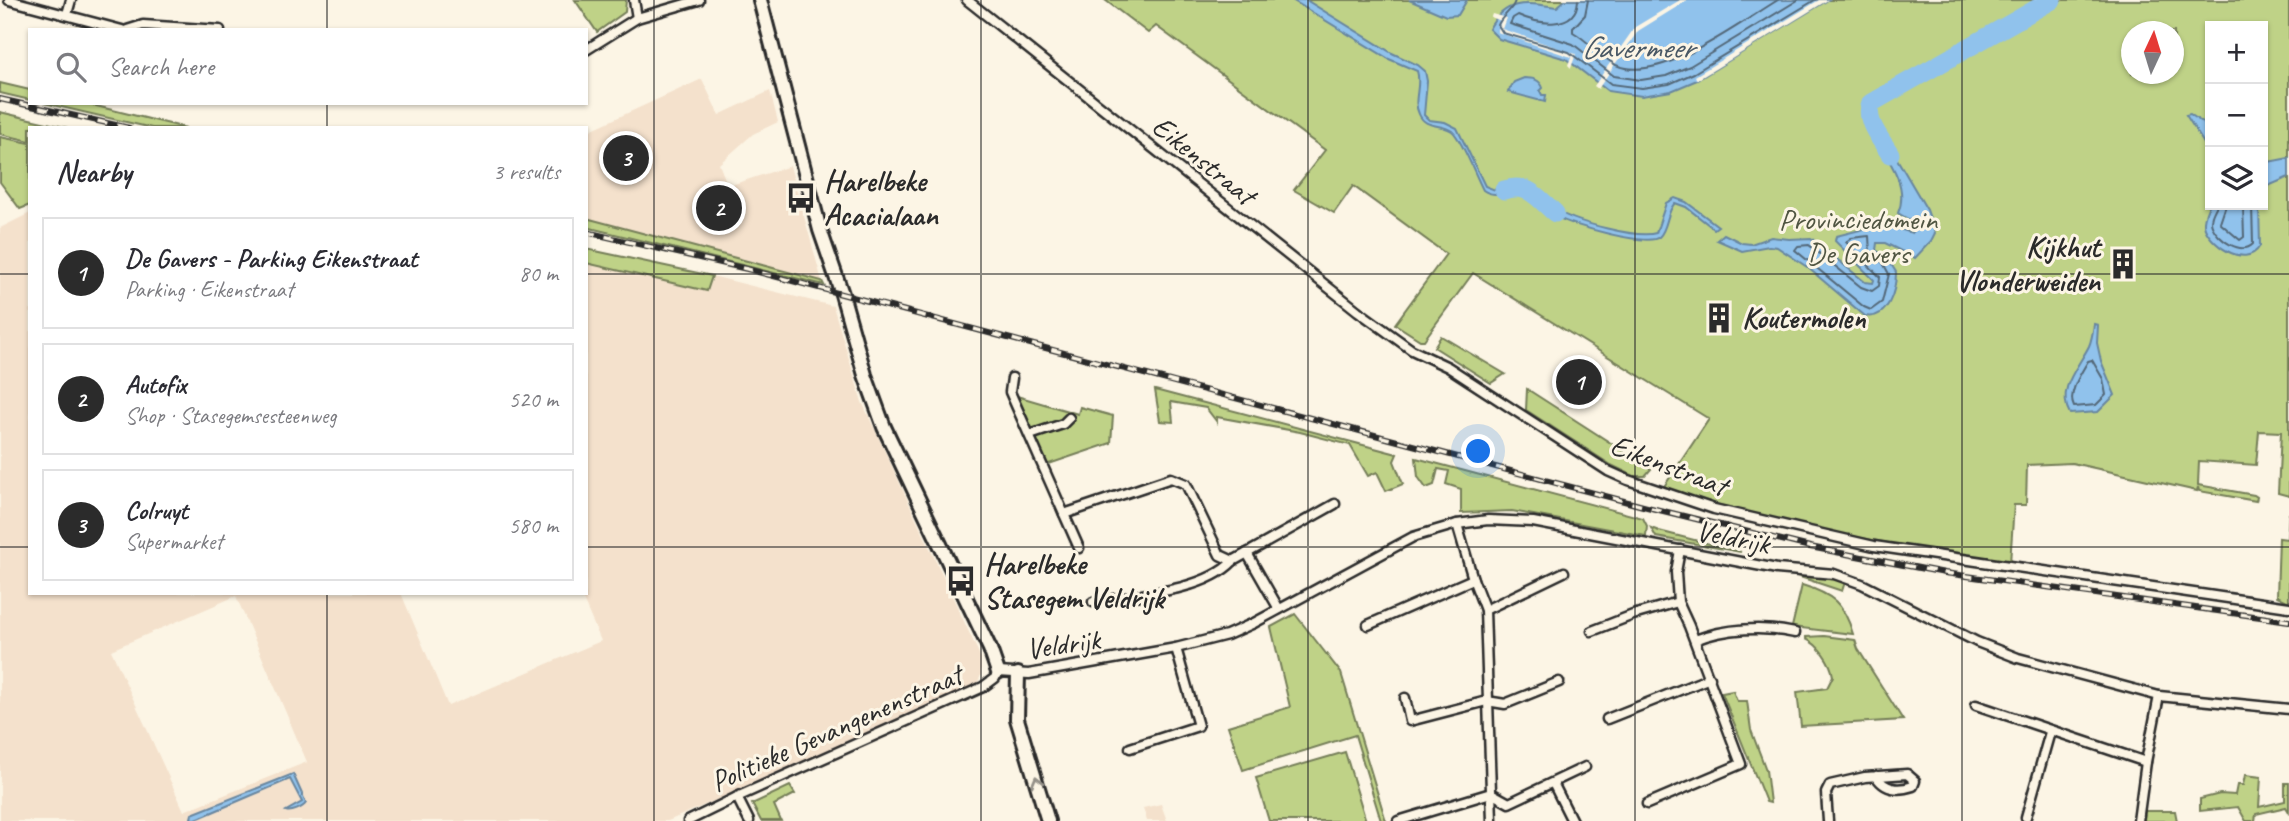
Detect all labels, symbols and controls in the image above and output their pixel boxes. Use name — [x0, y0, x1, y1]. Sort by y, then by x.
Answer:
north arrow — [2121, 21, 2184, 84]
map controls — [2205, 21, 2268, 210]
button: + — [2205, 21, 2268, 84]
water label: Gavermeer — [1581, 27, 1698, 68]
search box — [28, 28, 588, 105]
icon: search — [52, 48, 90, 86]
text: Search here — [108, 50, 214, 83]
button: − — [2205, 84, 2268, 147]
street label: Eikenstraat — [1145, 107, 1267, 216]
pin: 3 — [603, 132, 649, 184]
button: layers — [2205, 147, 2268, 210]
text: Nearby — [56, 153, 132, 191]
text: 3 results — [493, 157, 560, 186]
place label: Harelbeke Acacialaan — [824, 162, 939, 234]
bus stop icon: Harelbeke Acacialaan — [784, 181, 818, 215]
pin: 2 — [696, 182, 742, 234]
park label: Provinciedomein De Gavers — [1779, 200, 1939, 272]
place label: Kijkhut Vlonderweiden — [1955, 228, 2103, 300]
text: De Gavers - Parking Eikenstraat — [125, 242, 417, 275]
building icon: Kijkhut Vlonderweiden — [2106, 247, 2140, 281]
text: 1 — [76, 259, 86, 288]
text: 80 m — [519, 259, 558, 288]
text: Parking · Eikenstraat — [125, 275, 293, 304]
place label: Koutermolen — [1742, 299, 1867, 337]
building icon: Koutermolen — [1702, 301, 1736, 335]
pin: 1 — [1556, 356, 1602, 408]
text: Autofix — [125, 368, 187, 401]
text: 2 — [76, 385, 86, 414]
text: 520 m — [509, 385, 558, 414]
text: Shop · Stasegemsesteenweg — [125, 401, 336, 430]
street label: Eikenstraat — [1605, 425, 1737, 506]
your location — [1461, 434, 1495, 468]
text: Colruyt — [125, 494, 188, 527]
text: 3 — [76, 511, 86, 540]
text: 580 m — [509, 511, 558, 540]
street label: Veldrijk — [1693, 511, 1775, 563]
text: Supermarket — [125, 527, 223, 556]
place label: Harelbeke Stasegem Veldrijk — [984, 545, 1167, 617]
bus stop icon: Harelbeke Stasegem Veldrijk — [944, 564, 978, 598]
street label: Veldrijk — [1024, 620, 1104, 668]
street label: Politieke Gevangenenstraat — [704, 654, 971, 801]
one-way arrow — [1031, 775, 1045, 787]

